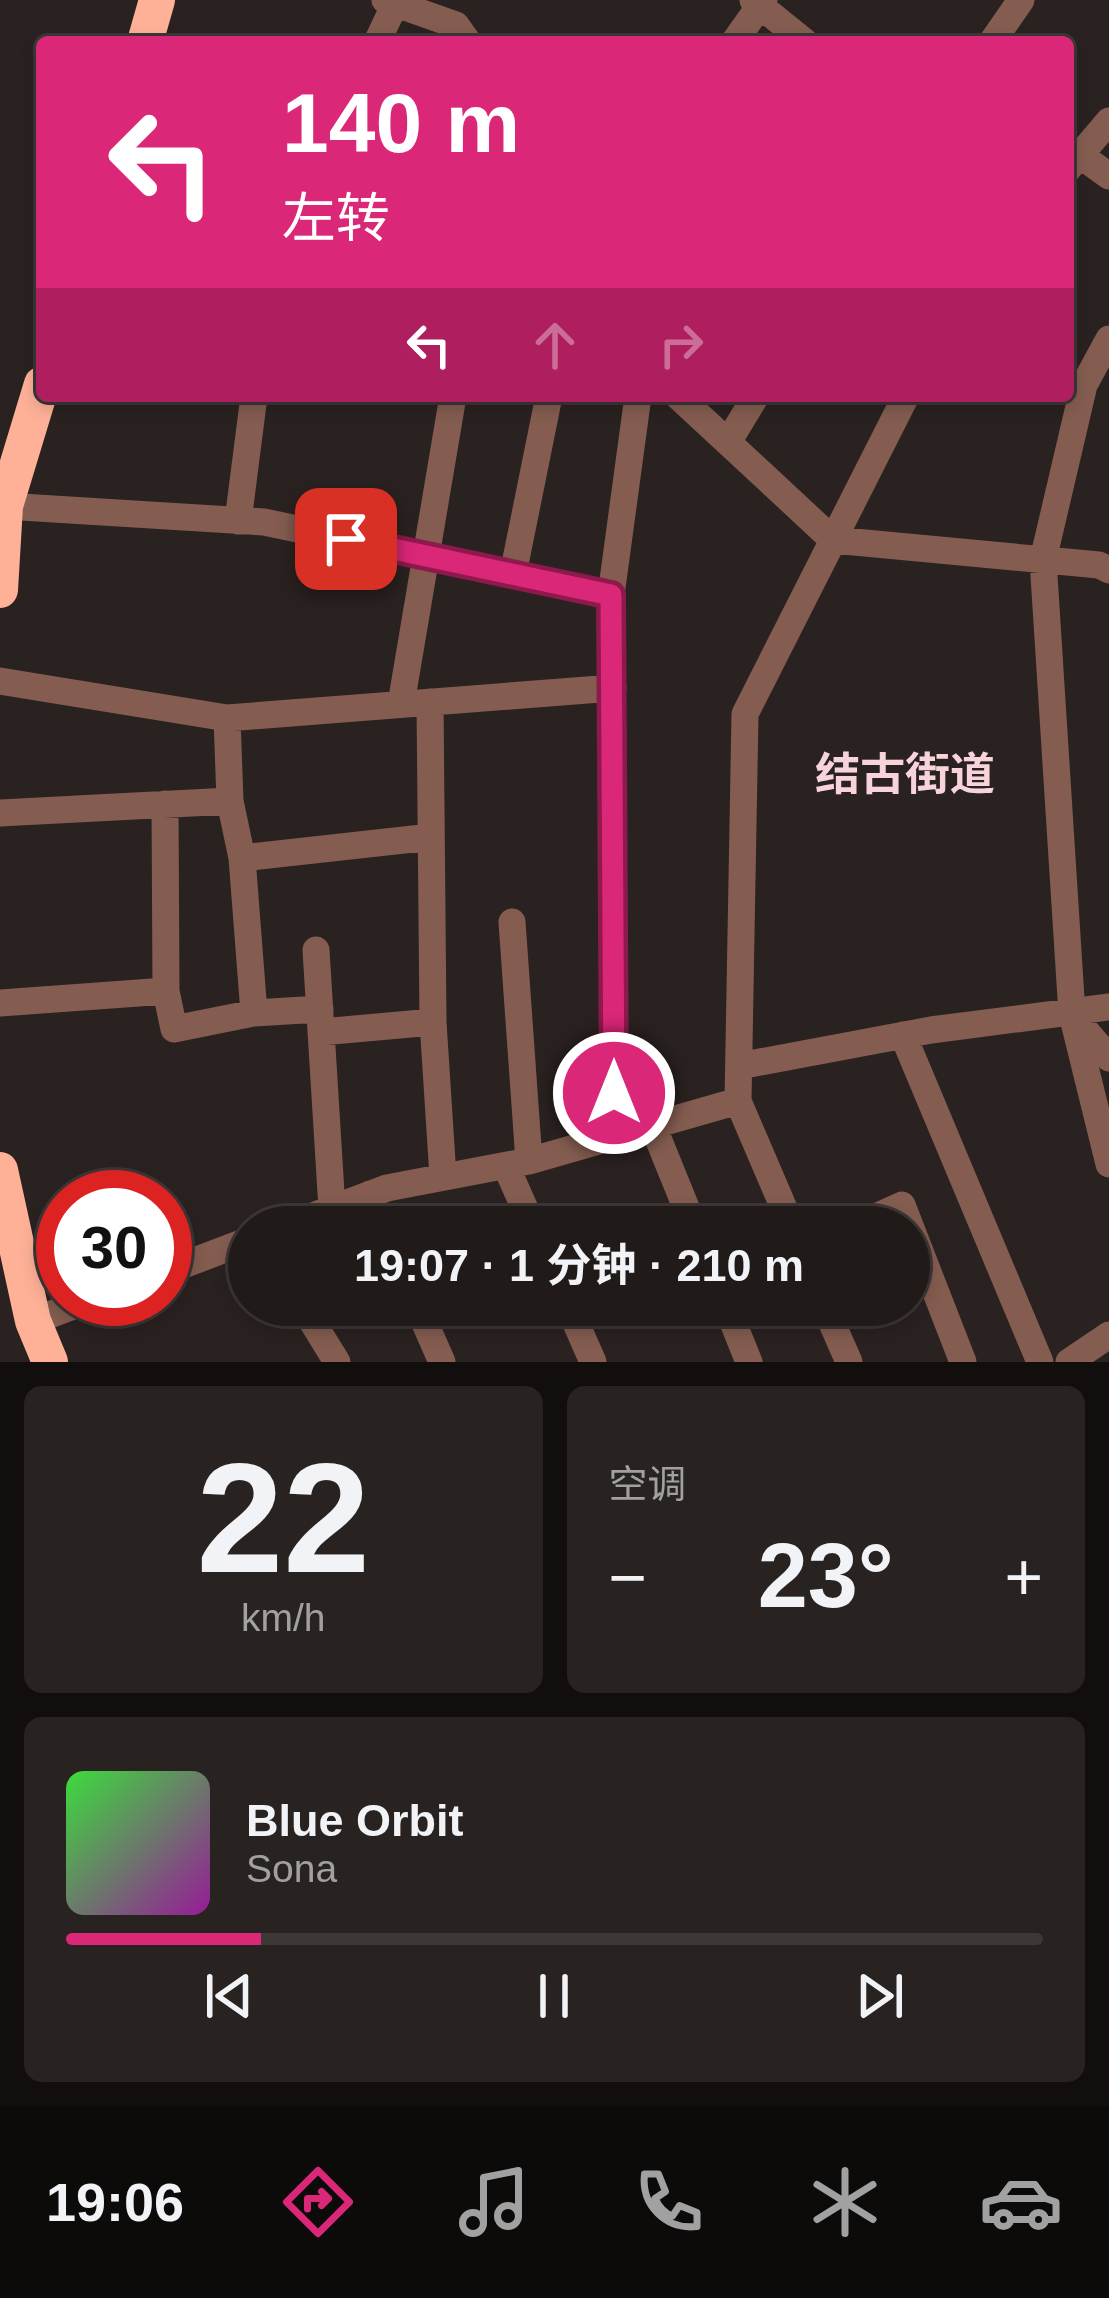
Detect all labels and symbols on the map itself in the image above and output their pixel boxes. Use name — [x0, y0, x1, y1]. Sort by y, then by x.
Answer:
pin — [295, 488, 397, 590]
district label: 结古街道 — [815, 749, 995, 800]
position arrow — [551, 1030, 677, 1156]
speed limit sign: 30 — [36, 1170, 192, 1326]

